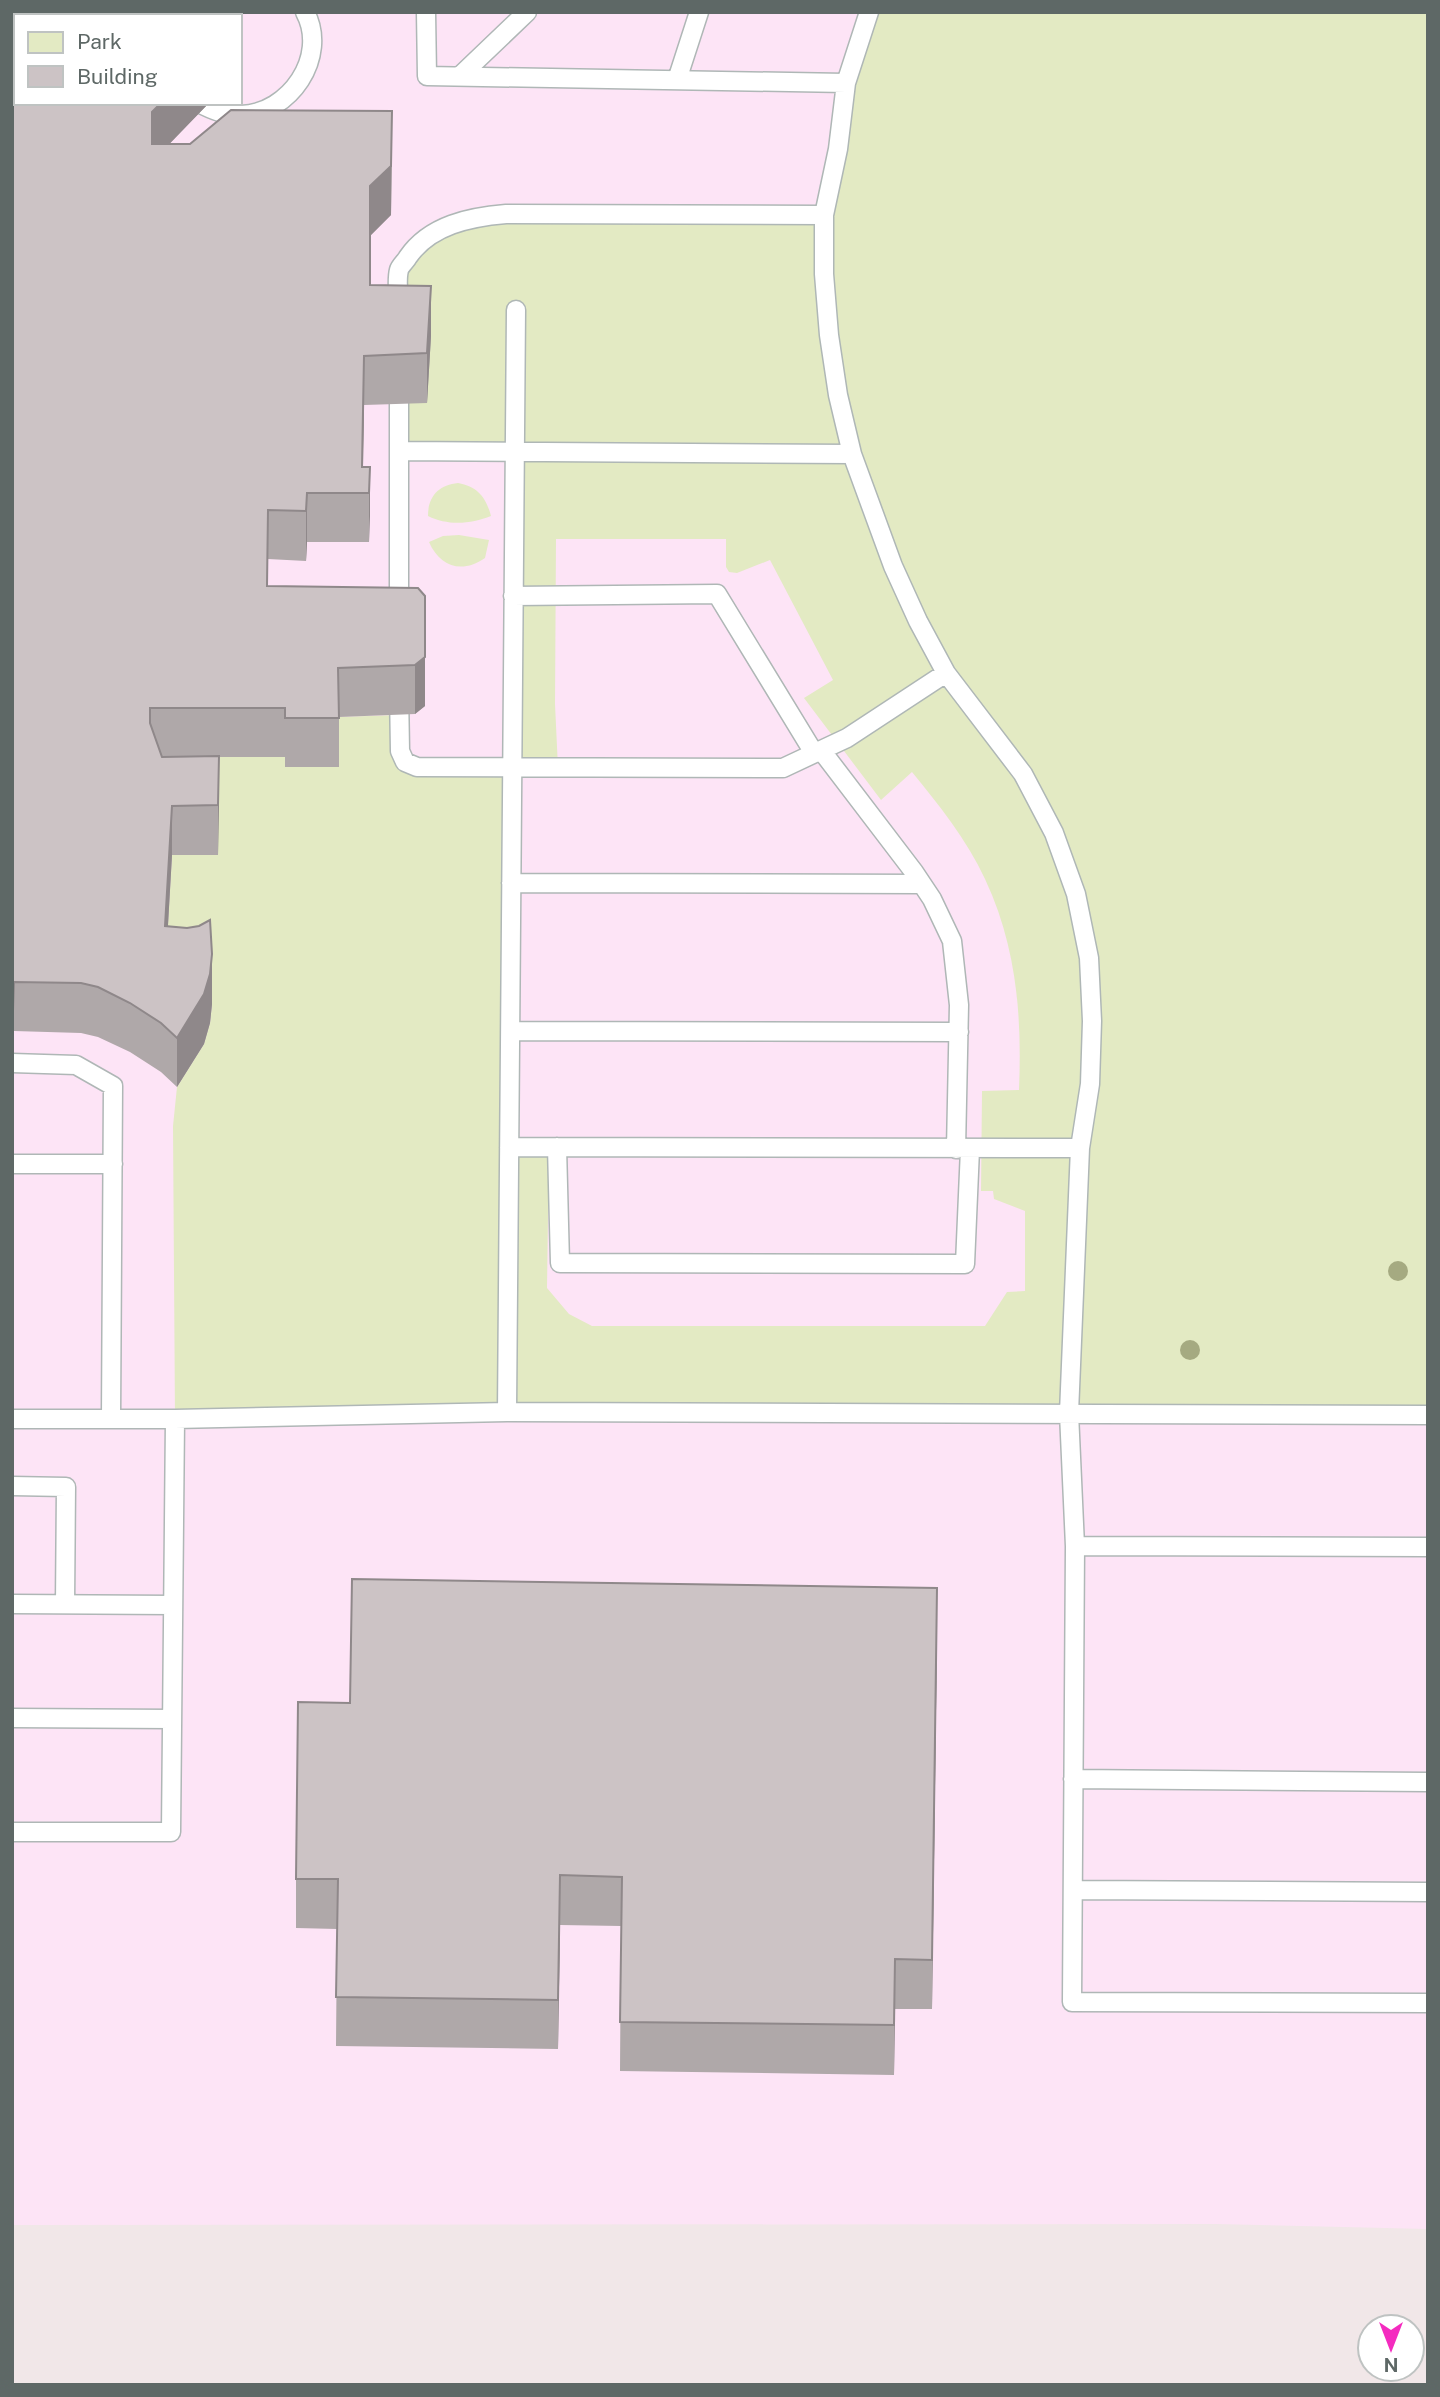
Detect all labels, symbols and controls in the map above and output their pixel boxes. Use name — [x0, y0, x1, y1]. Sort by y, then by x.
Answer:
legend — [14, 14, 242, 105]
text: Park — [77, 29, 122, 54]
text: Building — [77, 64, 158, 89]
north arrow — [1356, 2313, 1426, 2383]
text: N — [1384, 2354, 1398, 2376]

